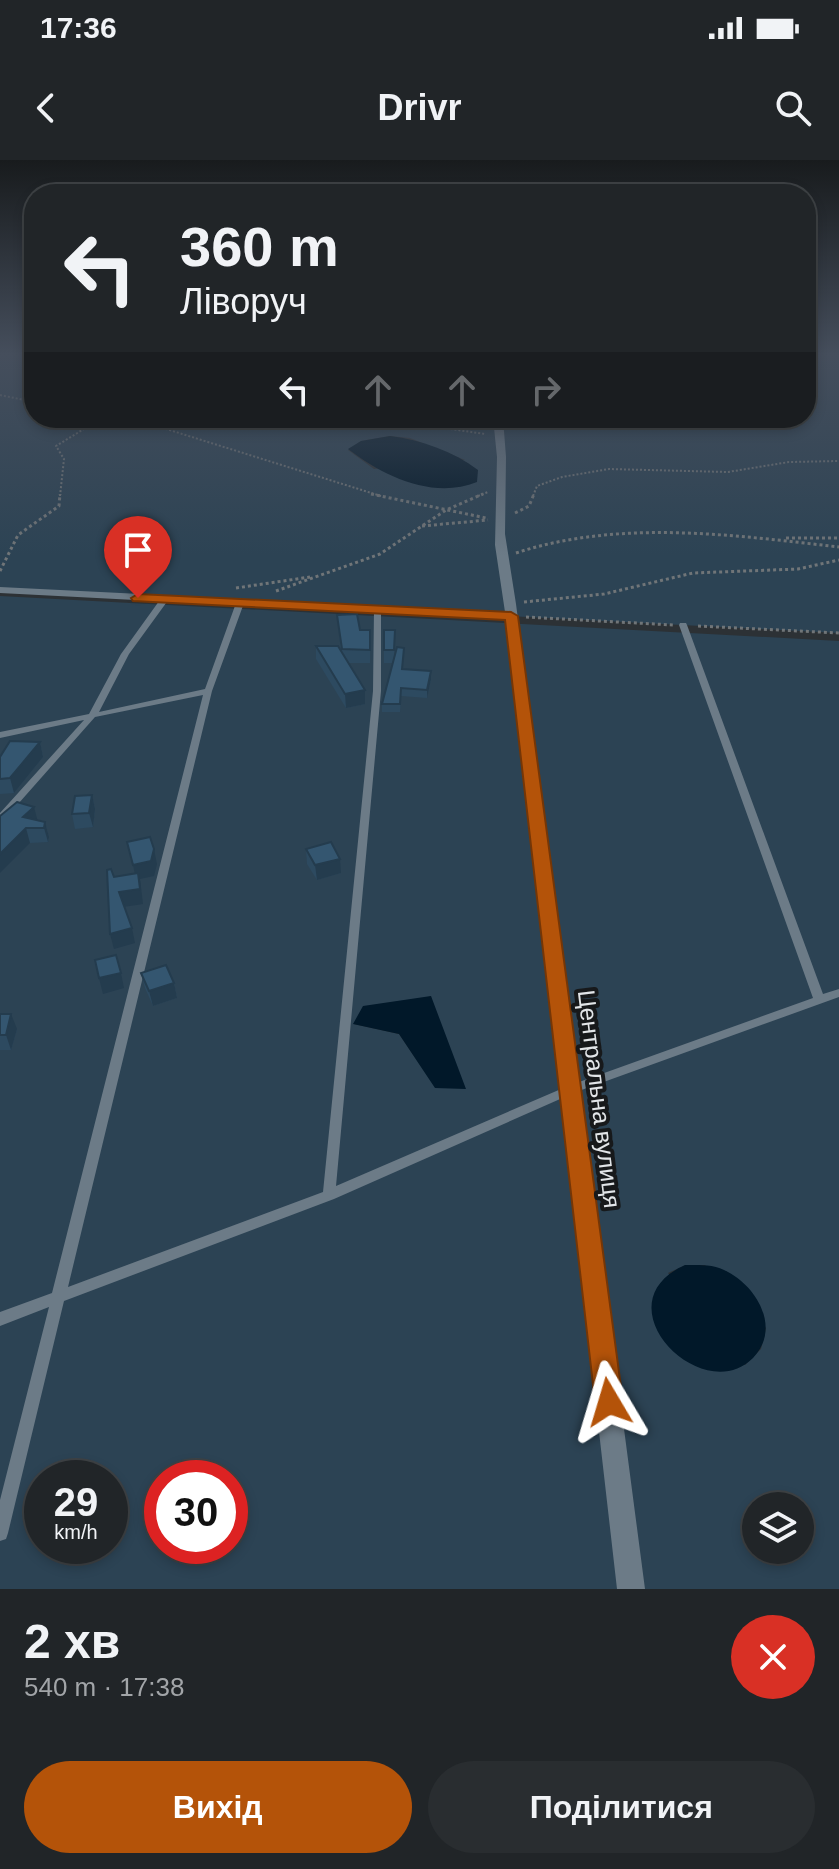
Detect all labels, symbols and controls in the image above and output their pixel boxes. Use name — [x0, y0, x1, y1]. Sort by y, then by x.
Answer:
text: 17:36 — [40, 11, 117, 44]
icon: back — [24, 86, 68, 130]
icon: search — [771, 86, 815, 130]
text: Drivr — [377, 87, 462, 128]
text: 360 m — [180, 215, 339, 278]
icon: left — [48, 216, 152, 320]
text: Ліворуч — [180, 281, 307, 322]
icon: left — [272, 368, 316, 412]
icon: ahead — [356, 368, 400, 412]
icon: ahead — [440, 368, 484, 412]
icon: right — [524, 368, 568, 412]
pin — [104, 516, 172, 598]
icon: arrive — [116, 528, 160, 572]
street label: Центральна вулиця — [573, 988, 626, 1210]
position arrow — [567, 1360, 651, 1444]
speed limit sign: 30 — [144, 1460, 248, 1564]
text: 29 — [54, 1480, 98, 1524]
map controls — [742, 1492, 814, 1564]
button: layers — [742, 1492, 814, 1564]
text: km/h — [54, 1521, 98, 1543]
text: 2 хв — [24, 1615, 120, 1668]
button: close — [731, 1615, 815, 1699]
text: 540 m · 17:38 — [24, 1672, 184, 1702]
button: Вихід — [24, 1761, 412, 1853]
button: Поділитися — [428, 1761, 815, 1853]

